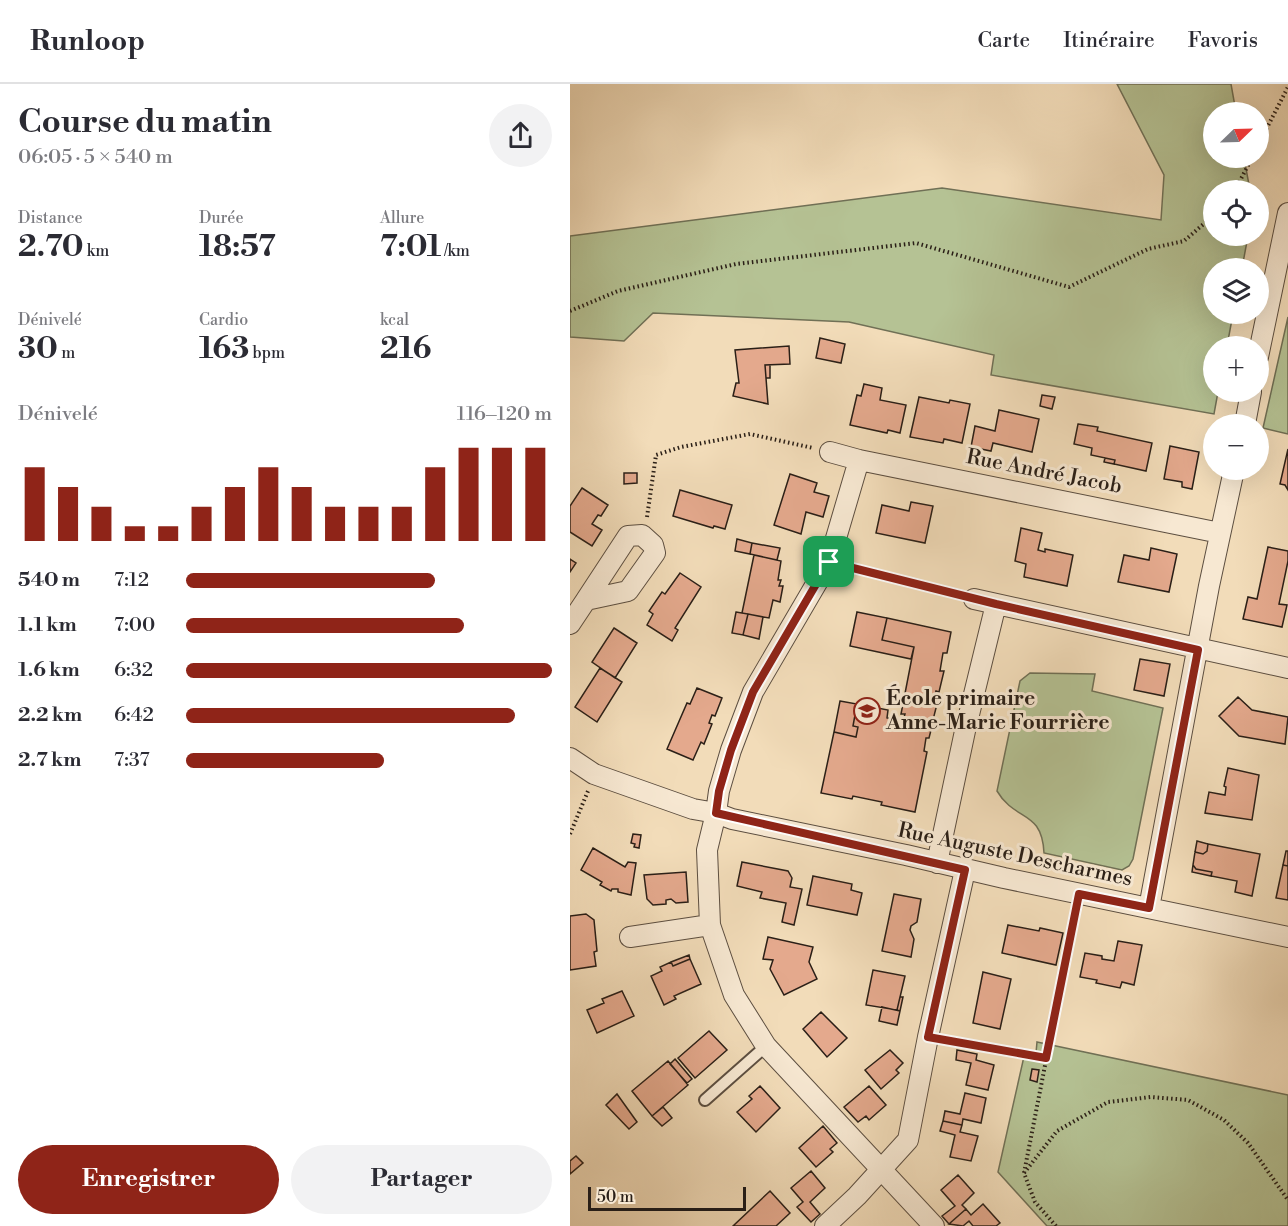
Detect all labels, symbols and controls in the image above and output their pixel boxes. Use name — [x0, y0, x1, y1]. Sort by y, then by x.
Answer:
text: Runloop — [30, 24, 145, 59]
text: Carte — [978, 28, 1030, 54]
text: Itinéraire — [1063, 28, 1155, 54]
text: Favoris — [1188, 28, 1258, 54]
text: Course du matin — [18, 102, 272, 143]
north arrow — [1203, 102, 1269, 168]
map controls — [1203, 102, 1269, 480]
button: share — [489, 104, 552, 167]
text: 06:05 · 5 × 540 m — [18, 145, 173, 170]
button: locate — [1203, 180, 1269, 246]
text: Distance — [18, 208, 83, 228]
text: Durée — [199, 208, 244, 228]
text: Allure — [380, 208, 424, 228]
text: 2.70 — [18, 228, 84, 266]
text: 18:57 — [199, 228, 276, 266]
text: 7:01 — [380, 228, 441, 266]
text: km — [84, 241, 109, 261]
text: /km — [441, 241, 470, 261]
button: layers — [1203, 258, 1269, 324]
text: Dénivelé — [18, 310, 82, 330]
text: Cardio — [199, 310, 248, 330]
text: kcal — [380, 310, 409, 330]
text: 30 — [18, 330, 58, 368]
text: 163 — [199, 330, 249, 368]
text: 216 — [380, 330, 431, 368]
button: + — [1203, 336, 1269, 402]
text: m — [58, 343, 75, 363]
text: bpm — [249, 343, 285, 363]
text: Dénivelé — [18, 402, 98, 427]
text: 116–120 m — [457, 402, 552, 427]
button: − — [1203, 414, 1269, 480]
street label: Rue André Jacob — [964, 444, 1124, 500]
pin — [803, 536, 854, 587]
icon: arrive — [812, 545, 845, 578]
text: 540 m — [18, 568, 80, 593]
text: 7:12 — [114, 568, 149, 593]
text: 1.1 km — [18, 613, 77, 638]
text: 7:00 — [114, 613, 155, 638]
text: 1.6 km — [18, 658, 80, 683]
text: 6:32 — [114, 658, 153, 683]
place label: École primaire Anne-Marie Fourrière — [885, 684, 1109, 736]
school or university icon: École primaire Anne-Marie Fourrière — [852, 696, 882, 726]
text: 2.2 km — [18, 703, 82, 728]
text: 6:42 — [114, 703, 154, 728]
text: 2.7 km — [18, 748, 82, 773]
text: 7:37 — [114, 748, 150, 773]
street label: Rue Auguste Descharmes — [895, 817, 1135, 893]
button: Enregistrer — [18, 1145, 279, 1214]
button: Partager — [291, 1145, 552, 1214]
scale bar — [588, 1184, 746, 1212]
text: 50 m — [597, 1187, 634, 1207]

